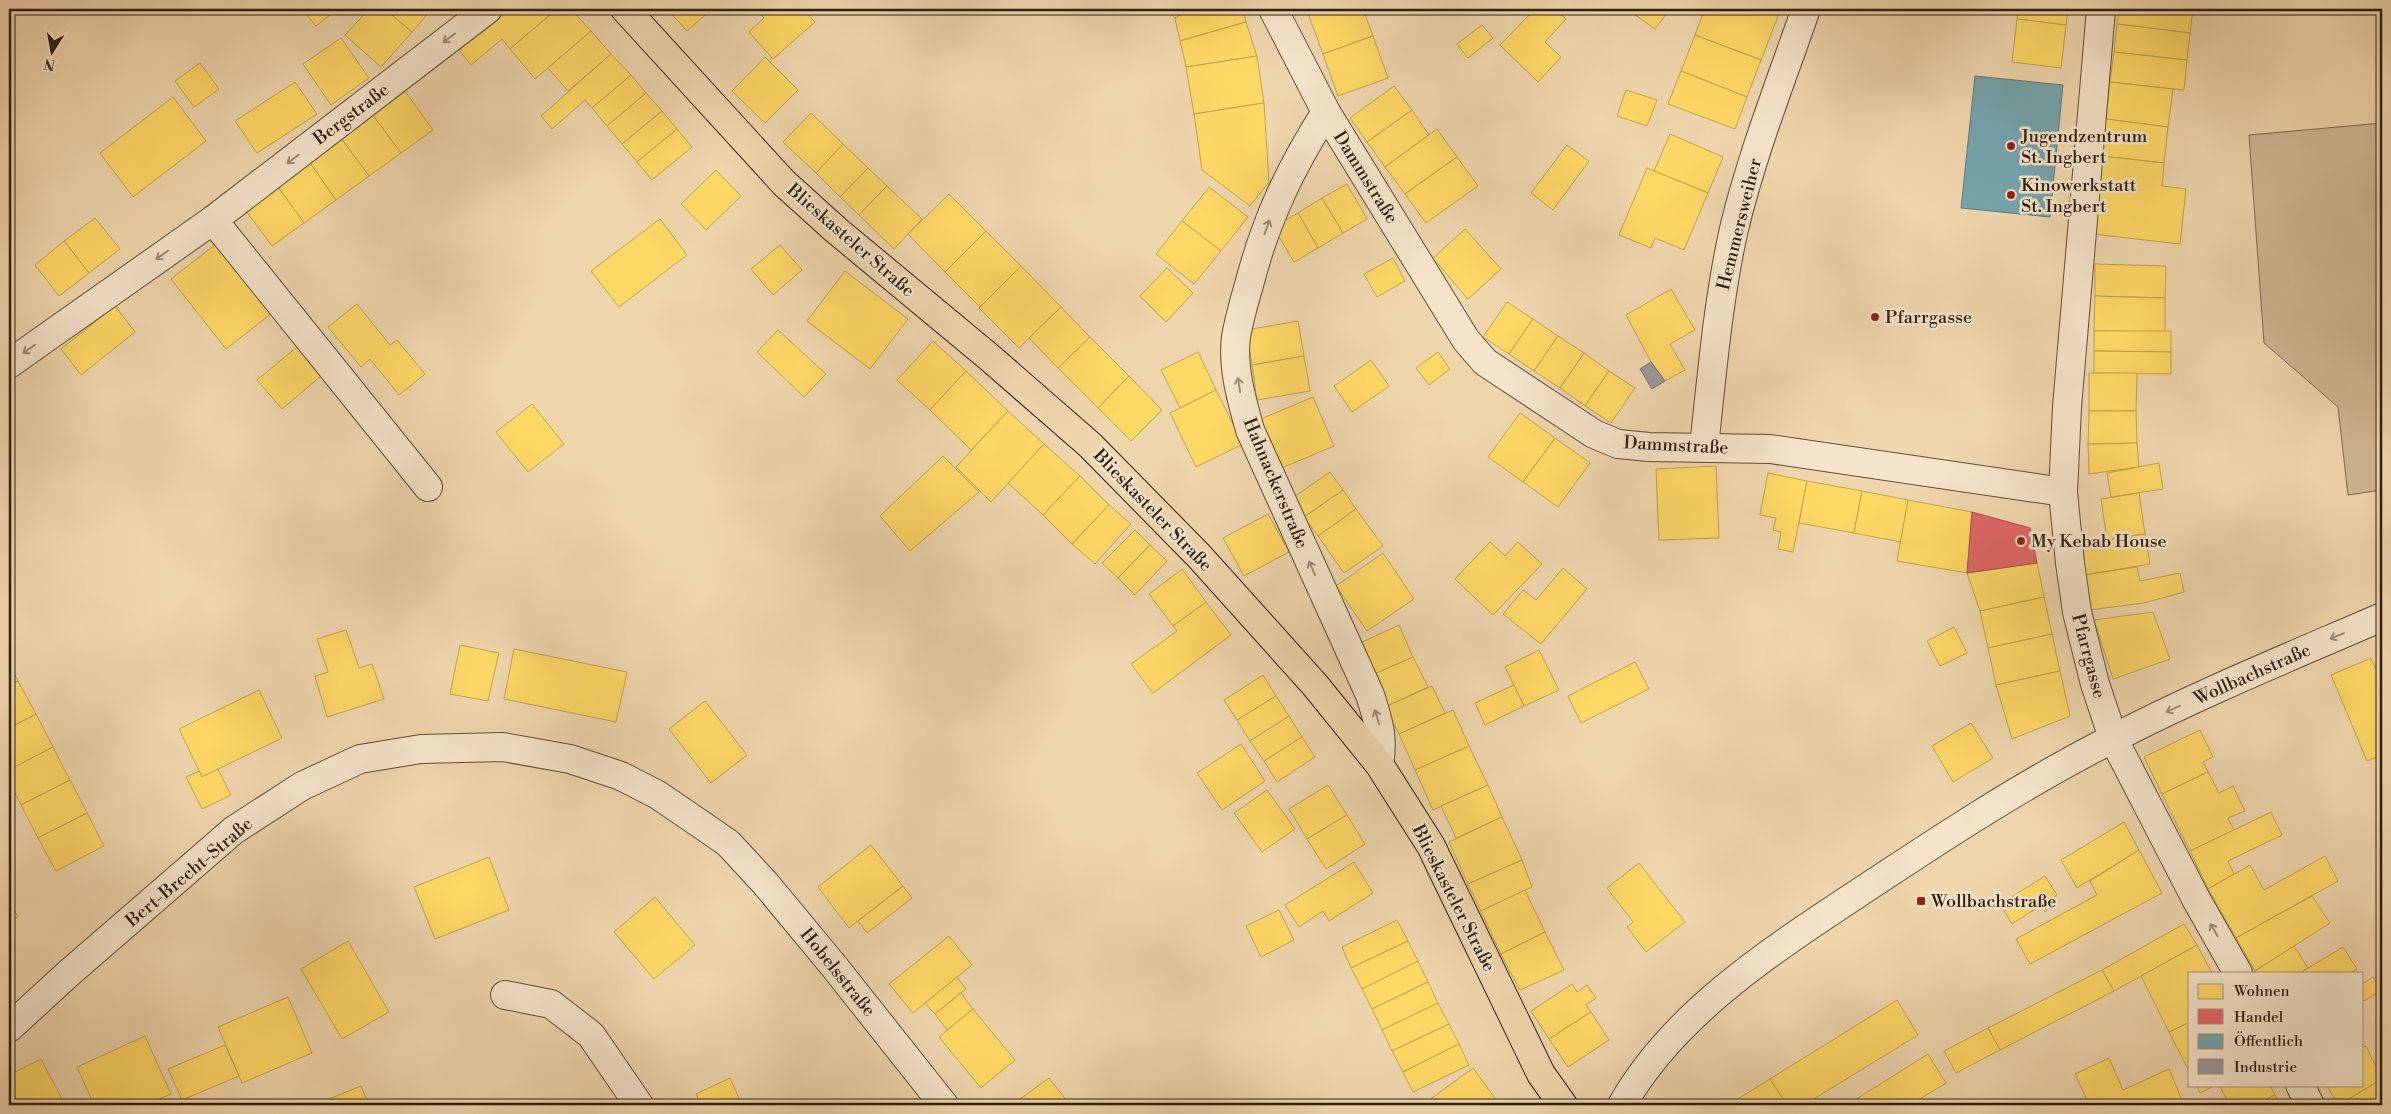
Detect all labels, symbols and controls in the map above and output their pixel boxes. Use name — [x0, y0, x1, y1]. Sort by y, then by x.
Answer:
north arrow — [28, 28, 78, 78]
one-way arrow — [443, 33, 456, 44]
text: N — [43, 54, 57, 74]
street label: Bergstraße — [308, 78, 394, 151]
place label: Jugendzentrum St. Ingbert — [2020, 125, 2147, 169]
street label: Dammstraße — [1328, 127, 1403, 228]
marker: Jugendzentrum St. Ingbert — [2005, 140, 2017, 152]
one-way arrow — [287, 153, 300, 164]
street label: Hemmersweiher — [1712, 156, 1767, 292]
place label: Kinowerkstatt St. Ingbert — [2021, 174, 2137, 218]
street label: Blieskasteler Straße — [781, 178, 919, 302]
marker: Kinowerkstatt St. Ingbert — [2005, 189, 2017, 201]
one-way arrow — [1263, 219, 1272, 235]
one-way arrow — [155, 250, 169, 260]
place label: Pfarrgasse — [1885, 306, 1972, 329]
marker: Pfarrgasse — [1869, 311, 1881, 323]
one-way arrow — [23, 344, 37, 354]
one-way arrow — [1234, 377, 1244, 393]
street label: Hahnackerstraße — [1238, 414, 1313, 552]
street label: Dammstraße — [1623, 431, 1729, 460]
street label: Blieskasteler Straße — [1087, 443, 1217, 577]
place label: My Kebab House — [2031, 530, 2167, 553]
marker: My Kebab House — [2015, 535, 2027, 547]
one-way arrow — [1307, 561, 1317, 576]
street label: Pfarrgasse — [2066, 611, 2111, 701]
one-way arrow — [2330, 632, 2345, 642]
street label: Wollbachstraße — [2189, 638, 2314, 711]
one-way arrow — [2166, 705, 2181, 715]
one-way arrow — [1371, 709, 1381, 725]
street label: Bert-Brecht-Straße — [120, 812, 258, 933]
street label: Blieskasteler Straße — [1406, 820, 1501, 976]
place label: Wollbachstraße — [1930, 890, 2056, 913]
marker: Wollbachstraße — [1915, 895, 1927, 907]
street label: Hobelsstraße — [795, 923, 880, 1021]
one-way arrow — [2209, 923, 2219, 938]
legend — [2188, 972, 2364, 1086]
text: Wohnen — [2233, 982, 2289, 1001]
text: Handel — [2234, 1008, 2284, 1027]
text: Öffentlich — [2234, 1031, 2303, 1051]
text: Industrie — [2234, 1058, 2297, 1077]

